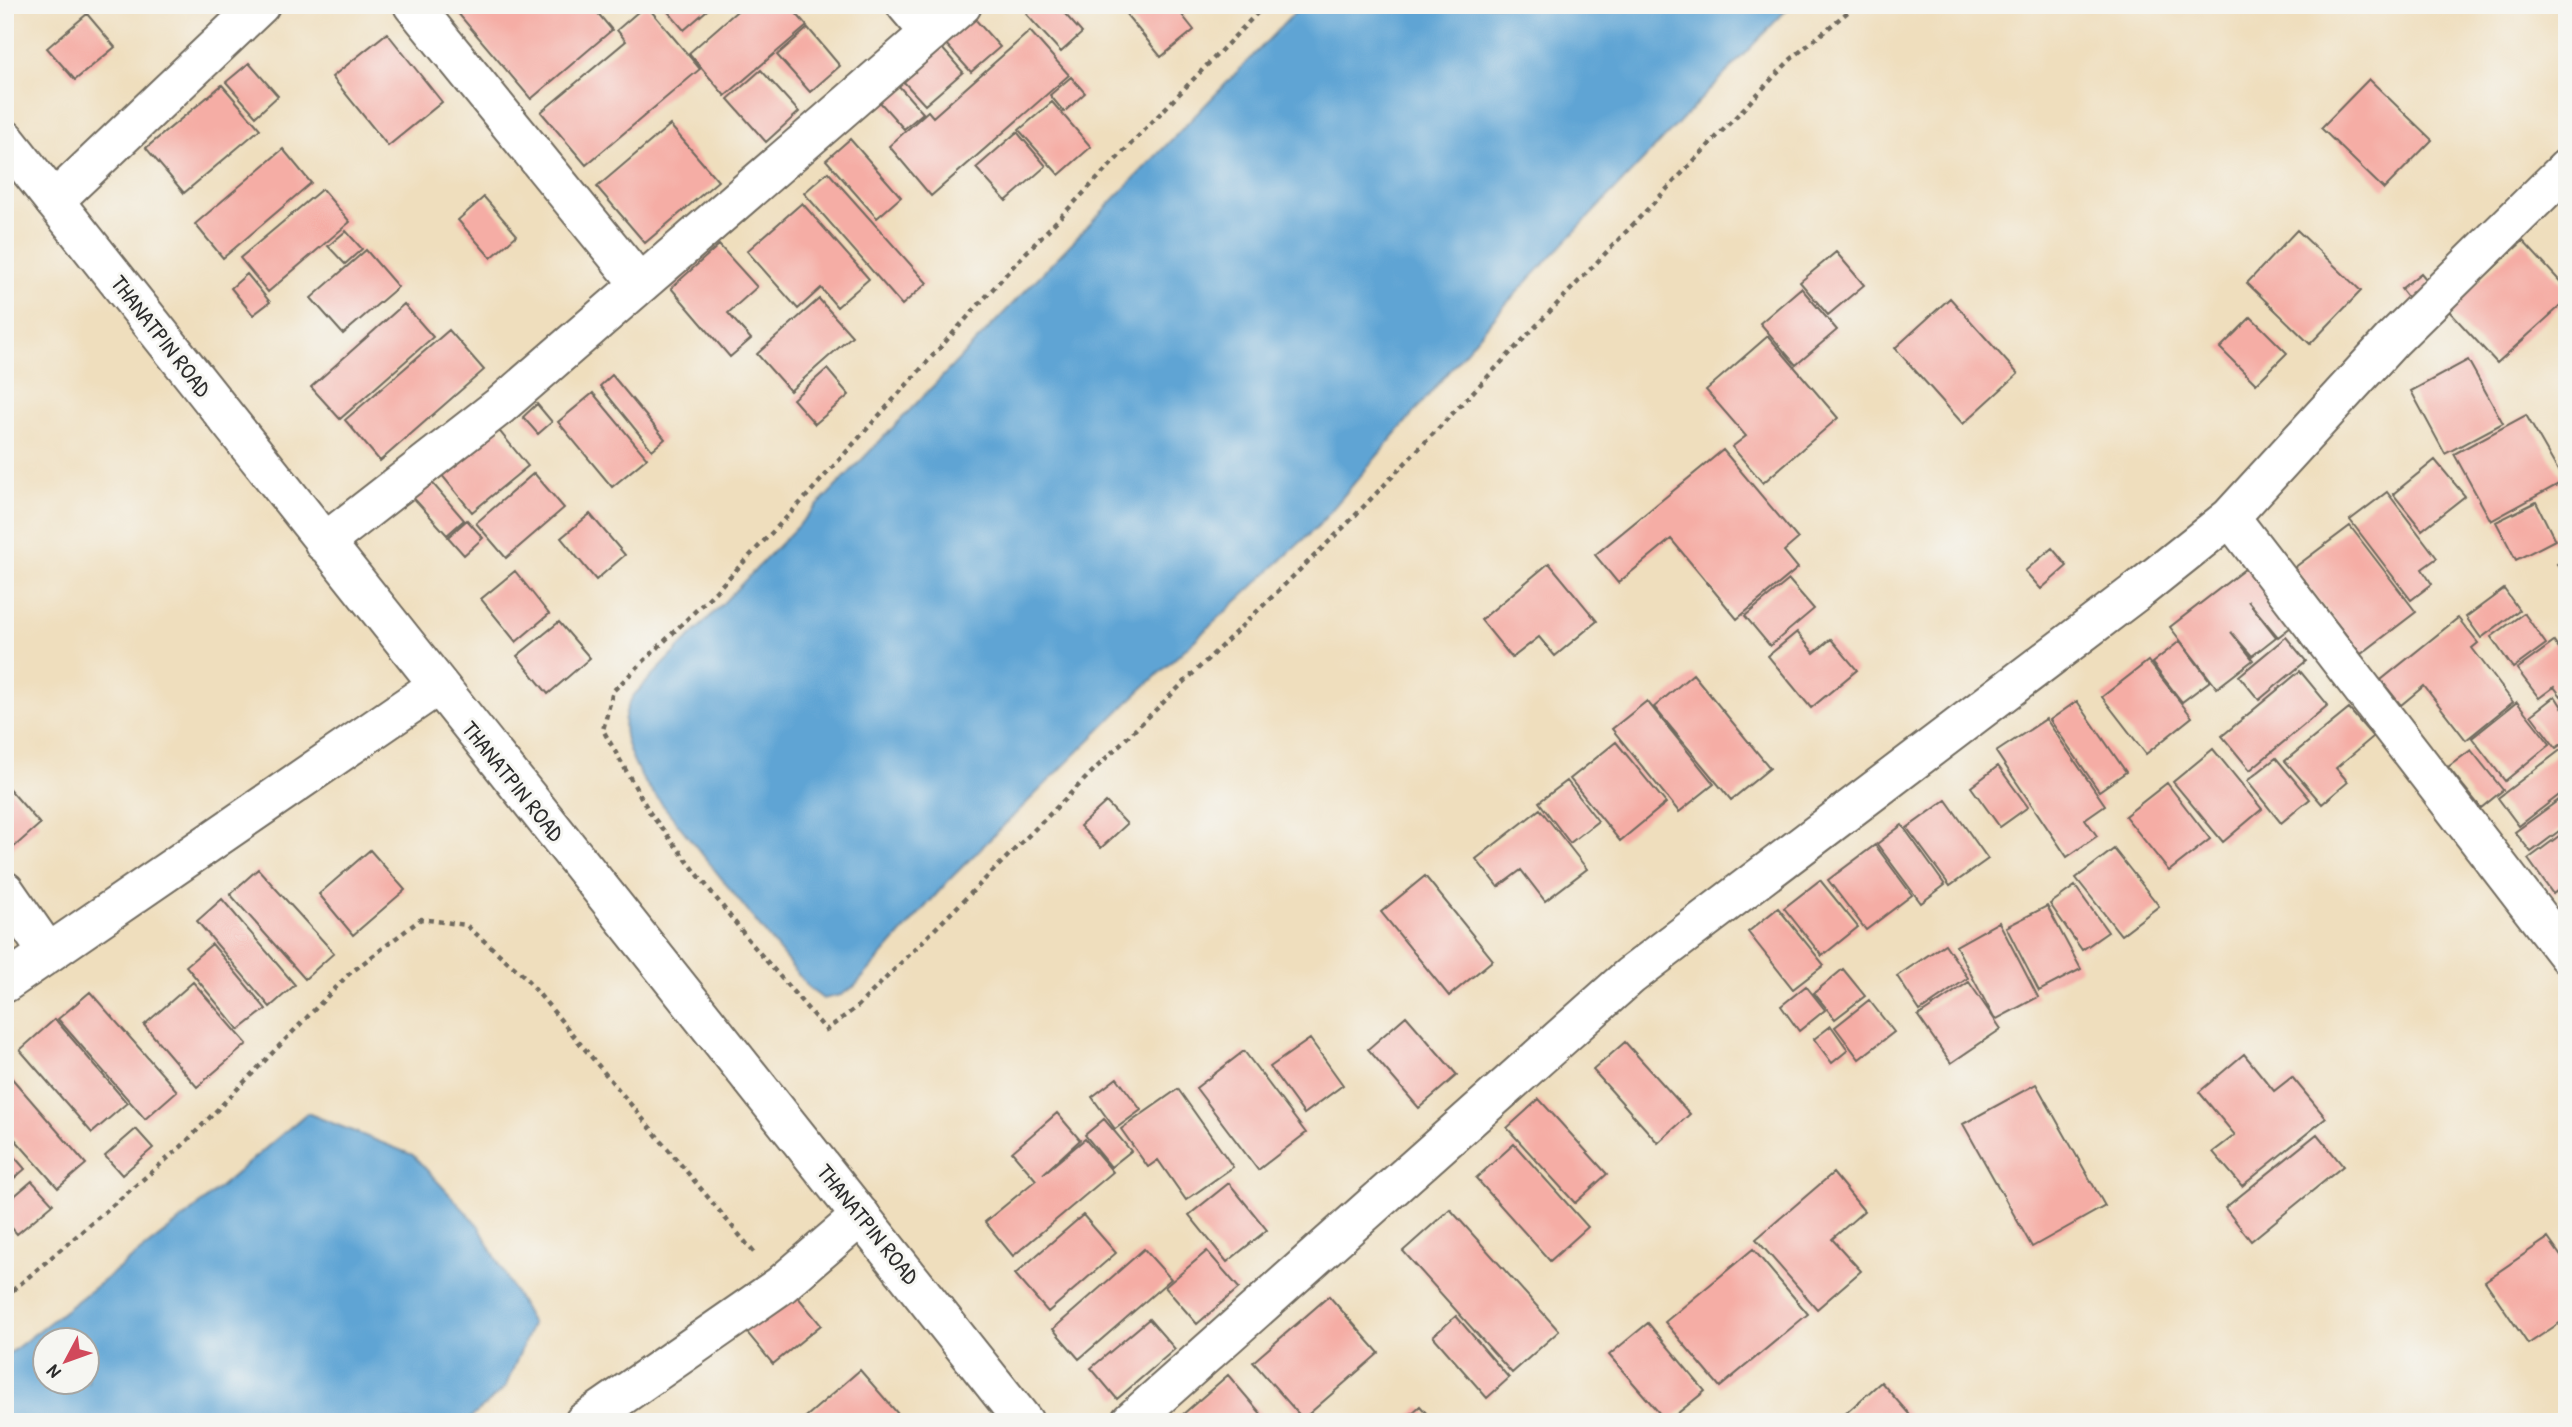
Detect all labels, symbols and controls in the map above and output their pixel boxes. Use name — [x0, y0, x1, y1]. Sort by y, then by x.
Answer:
street label: THANATPIN ROAD — [104, 268, 219, 403]
street label: THANATPIN ROAD — [455, 714, 572, 847]
street label: THANATPIN ROAD — [810, 1157, 927, 1290]
north arrow — [32, 1326, 102, 1396]
text: N — [40, 1360, 66, 1384]

